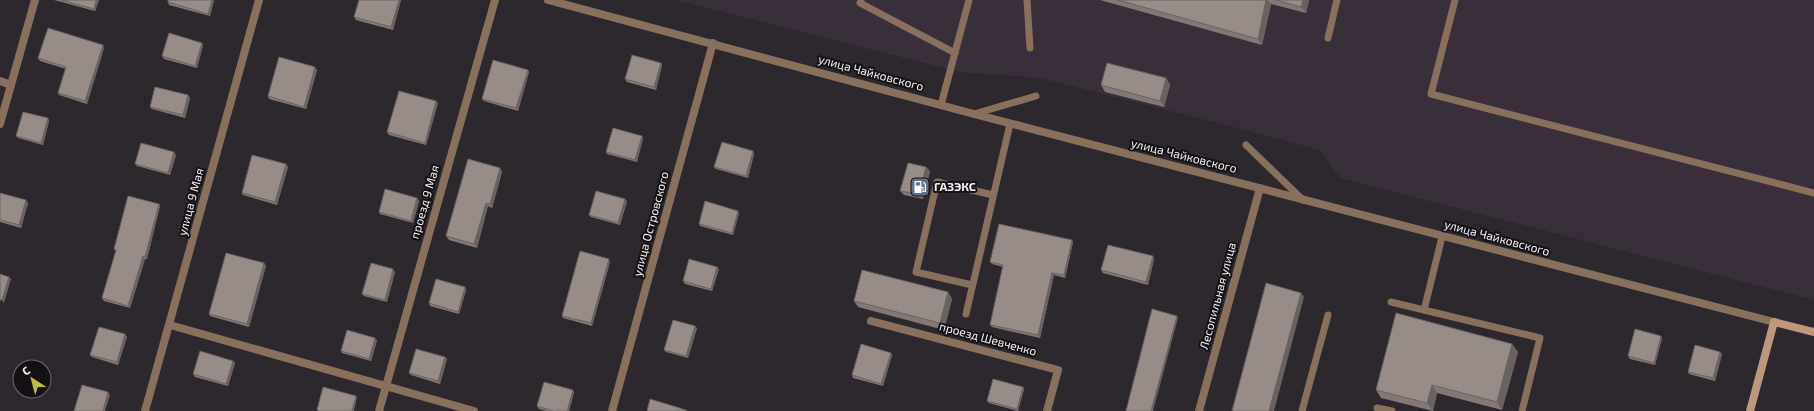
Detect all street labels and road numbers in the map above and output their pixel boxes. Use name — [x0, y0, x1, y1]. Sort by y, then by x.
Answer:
street label: улица Чайковского — [817, 51, 926, 94]
street label: улица Чайковского — [1130, 135, 1239, 176]
street label: проезд 9 Мая — [407, 163, 441, 240]
street label: улица 9 Мая — [174, 166, 207, 237]
street label: улица Островского — [629, 170, 672, 278]
street label: улица Чайковского — [1443, 216, 1552, 259]
street label: Лесопильная улица — [1196, 241, 1239, 351]
street label: проезд Шевченко — [938, 318, 1039, 358]

